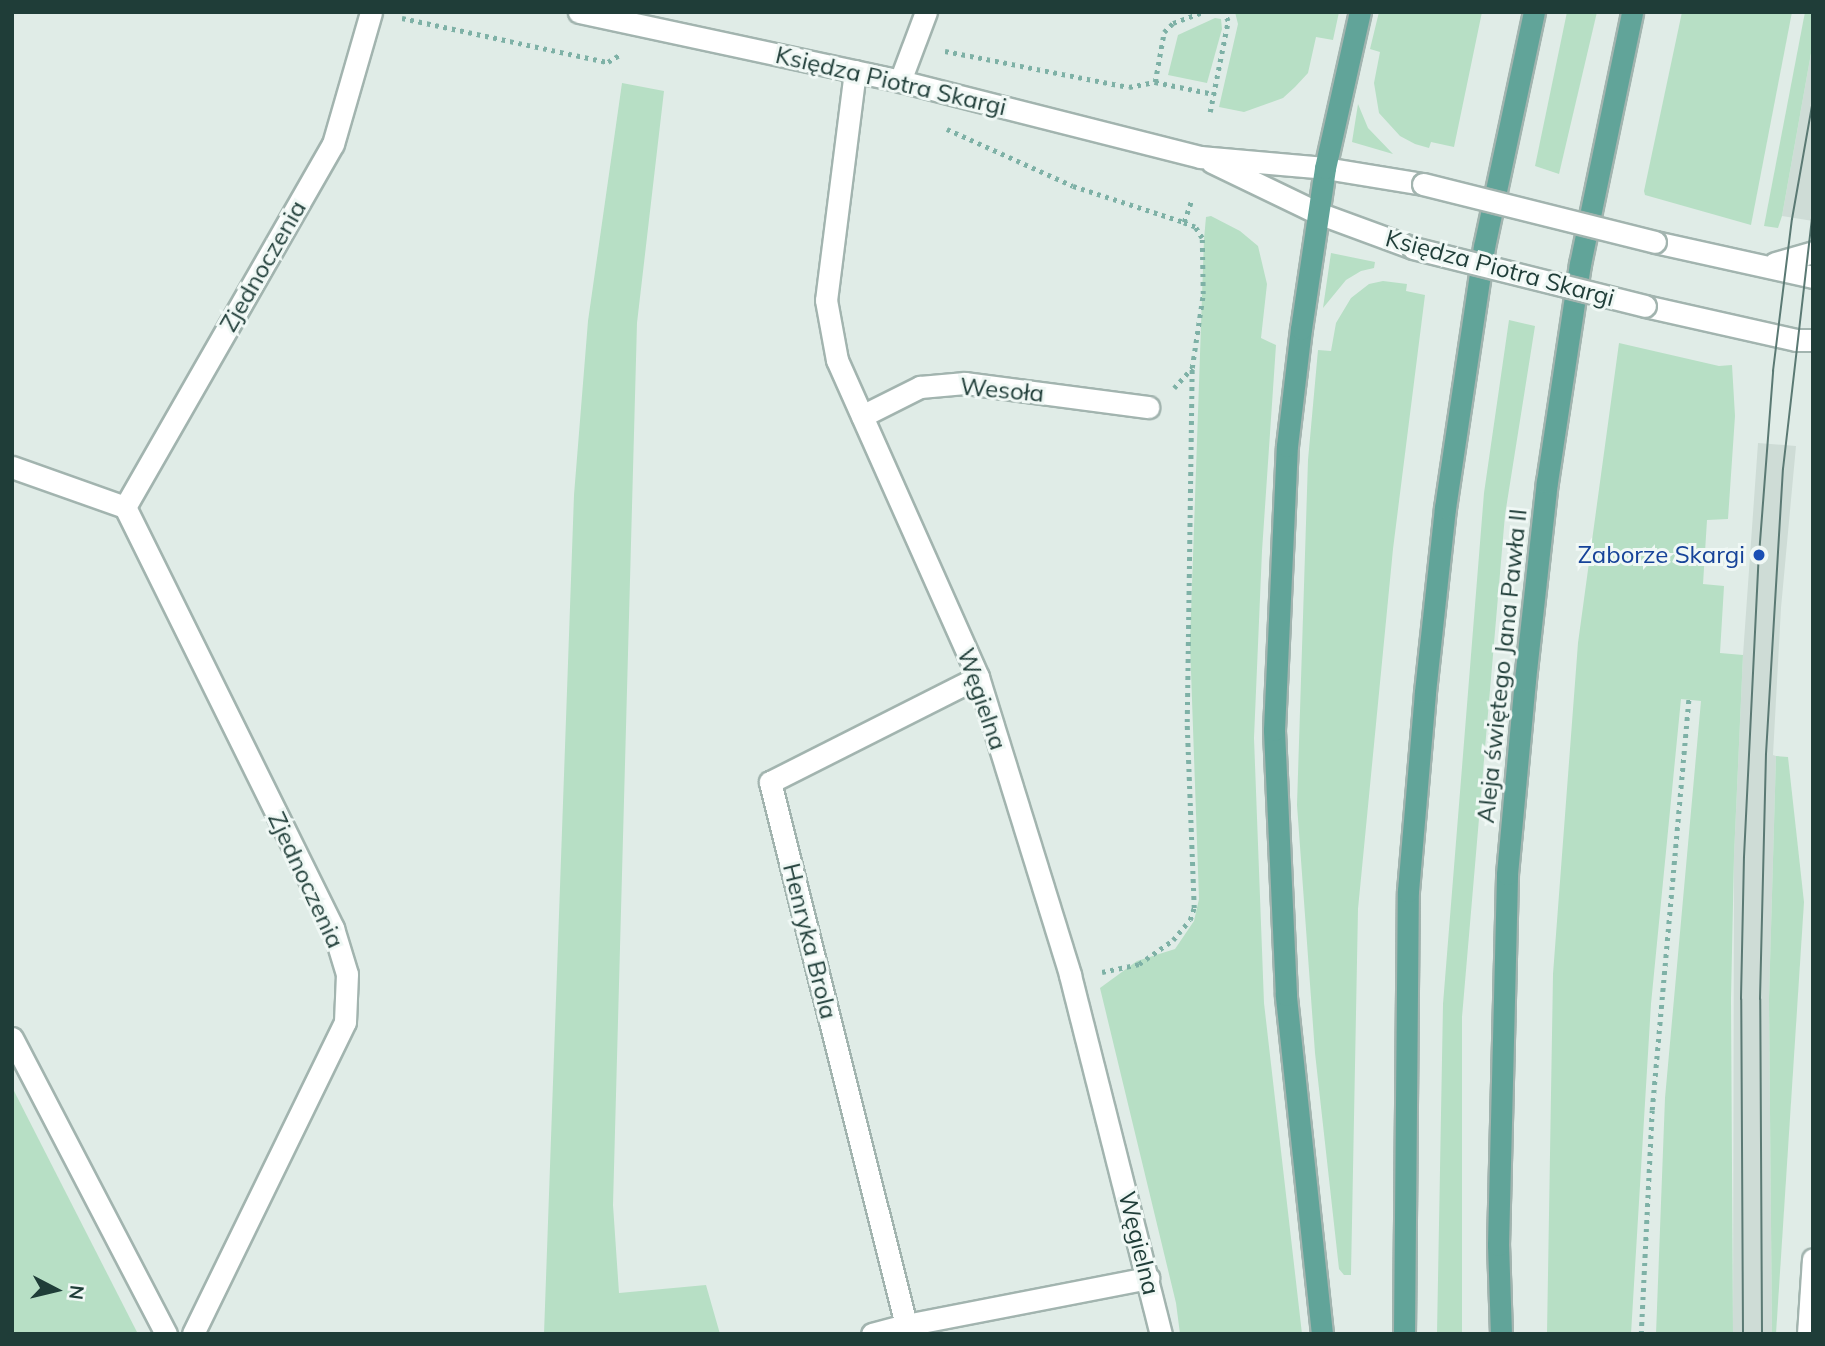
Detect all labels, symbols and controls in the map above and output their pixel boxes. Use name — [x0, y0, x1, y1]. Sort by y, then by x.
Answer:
street label: Księdza Piotra Skargi — [773, 40, 1009, 122]
street label: Zjednoczenia — [214, 195, 312, 337]
street label: Księdza Piotra Skargi — [1382, 224, 1618, 312]
street label: Wesoła — [959, 372, 1045, 408]
street label: Aleja świętego Jana Pawła II — [1471, 507, 1533, 825]
place label: Zaborze Skargi — [1578, 541, 1745, 569]
marker: Zaborze Skargi — [1751, 547, 1767, 563]
street label: Węgielna — [951, 644, 1013, 754]
street label: Zjednoczenia — [262, 807, 350, 953]
street label: Henryka Brola — [777, 860, 843, 1022]
street label: Węgielna — [1112, 1188, 1166, 1298]
north arrow — [21, 1255, 91, 1325]
text: N — [64, 1284, 90, 1301]

